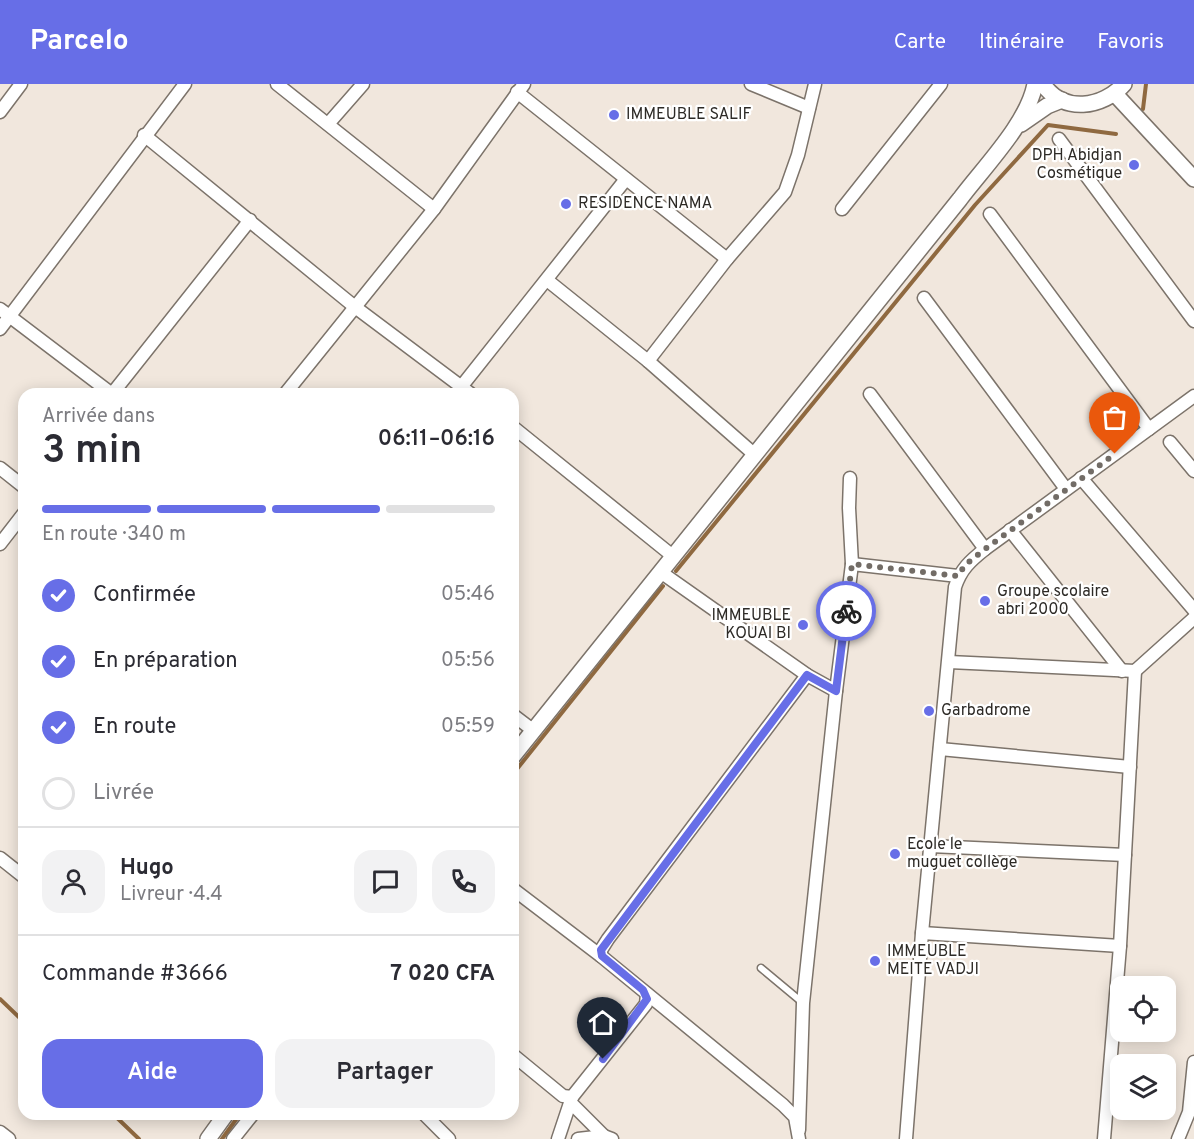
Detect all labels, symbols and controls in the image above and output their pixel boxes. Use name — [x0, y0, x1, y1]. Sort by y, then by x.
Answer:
text: Parcelo — [30, 24, 129, 60]
text: Carte — [894, 29, 946, 56]
text: Itinéraire — [979, 29, 1064, 56]
text: Favoris — [1097, 29, 1164, 56]
place label: IMMEUBLE SALIF — [626, 105, 751, 125]
marker: IMMEUBLE SALIF — [607, 108, 621, 122]
place label: DPH Abidjan Cosmétique — [1032, 146, 1122, 184]
marker: DPH Abidjan Cosmétique — [1127, 158, 1141, 172]
place label: RESIDENCE NAMA — [578, 194, 712, 214]
marker: RESIDENCE NAMA — [559, 197, 573, 211]
pin — [1089, 392, 1140, 454]
icon: bag — [1098, 401, 1131, 434]
text: Arrivée dans — [42, 404, 155, 430]
text: 06:11–06:16 — [378, 426, 495, 453]
text: 3 min — [42, 428, 142, 477]
text: En route · 340 m — [42, 522, 186, 548]
icon: check — [42, 579, 75, 612]
courier — [816, 581, 876, 641]
text: Confirmée — [93, 582, 196, 609]
text: 05:46 — [441, 582, 495, 608]
place label: Groupe scolaire abri 2000 — [997, 582, 1109, 620]
marker: Groupe scolaire abri 2000 — [978, 594, 992, 608]
icon: bike — [830, 595, 863, 628]
place label: IMMEUBLE KOUAI BI — [711, 606, 791, 644]
marker: IMMEUBLE KOUAI BI — [796, 618, 810, 632]
icon: check — [42, 645, 75, 678]
text: En préparation — [93, 648, 238, 675]
text: 05:56 — [441, 648, 495, 674]
place label: Garbadrome — [941, 701, 1031, 721]
marker: Garbadrome — [922, 704, 936, 718]
icon: check — [42, 711, 75, 744]
text: En route — [93, 714, 176, 741]
text: 05:59 — [441, 714, 495, 740]
text: Livrée — [93, 780, 154, 807]
place label: Ecole le muguet collège — [907, 835, 1017, 873]
marker: Ecole le muguet collège — [888, 847, 902, 861]
button: person — [42, 850, 105, 913]
button: chat — [354, 850, 417, 913]
button: phone — [432, 850, 495, 913]
text: Hugo — [120, 855, 174, 882]
text: Livreur · 4.4 — [120, 882, 223, 908]
place label: IMMEUBLE MEITE VADJI — [887, 942, 979, 980]
marker: IMMEUBLE MEITE VADJI — [868, 954, 882, 968]
text: Commande #3666 — [42, 961, 228, 988]
text: 7 020 CFA — [390, 961, 495, 988]
map controls — [1110, 976, 1176, 1120]
button: locate — [1110, 976, 1176, 1042]
pin — [577, 997, 628, 1059]
icon: home — [586, 1006, 619, 1039]
button: Aide — [42, 1039, 263, 1108]
button: Partager — [275, 1039, 495, 1108]
button: layers — [1110, 1054, 1176, 1120]

